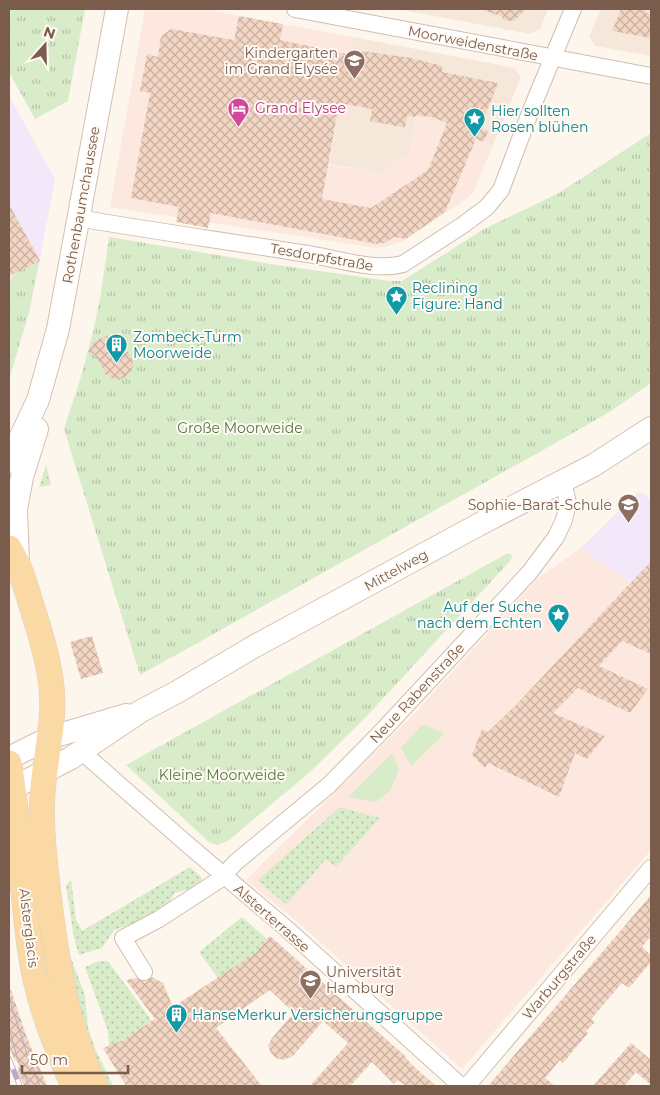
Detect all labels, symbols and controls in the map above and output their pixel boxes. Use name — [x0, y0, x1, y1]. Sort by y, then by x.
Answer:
north arrow — [20, 20, 70, 70]
text: N — [41, 22, 58, 43]
street label: Moorweidenstraße — [406, 22, 540, 64]
place label: Kindergarten im Grand Elysée — [225, 44, 338, 78]
school or university icon: Kindergarten im Grand Elysée — [342, 49, 366, 80]
hotel icon: Grand Elysee — [227, 96, 251, 127]
place label: Grand Elysee — [255, 99, 346, 117]
place label: Hier sollten Rosen blühen — [491, 102, 588, 136]
place icon: Hier sollten Rosen blühen — [463, 107, 487, 138]
street label: Rothenbaumchaussee — [58, 125, 104, 285]
street label: Tesdorpfstraße — [269, 239, 375, 275]
place label: Reclining Figure: Hand — [412, 279, 503, 313]
place icon: Reclining Figure: Hand — [384, 284, 408, 315]
place label: Zombeck-Turm Moorweide — [133, 328, 242, 362]
building icon: Zombeck-Turm Moorweide — [105, 333, 129, 364]
park label: Große Moorweide — [177, 419, 303, 437]
school or university icon: Sophie-Barat-Schule — [616, 493, 640, 524]
place label: Sophie-Barat-Schule — [468, 496, 612, 514]
street label: Mittelweg — [361, 545, 431, 595]
place label: Auf der Suche nach dem Echten — [417, 598, 542, 632]
place icon: Auf der Suche nach dem Echten — [546, 603, 570, 634]
street label: Neue Rabenstraße — [366, 639, 468, 747]
park label: Kleine Moorweide — [159, 766, 285, 784]
street label: Alsterterrasse — [230, 880, 314, 956]
street label: Alsterglacis — [15, 887, 43, 969]
street label: Warburgstraße — [518, 931, 600, 1023]
place label: Universität Hamburg — [326, 963, 402, 997]
school or university icon: Universität Hamburg — [298, 968, 322, 999]
building icon: HanseMerkur Versicherungsgruppe — [164, 1003, 188, 1034]
place label: HanseMerkur Versicherungsgruppe — [192, 1006, 443, 1024]
scale bar — [22, 1042, 129, 1074]
text: 50 m — [30, 1050, 68, 1069]

